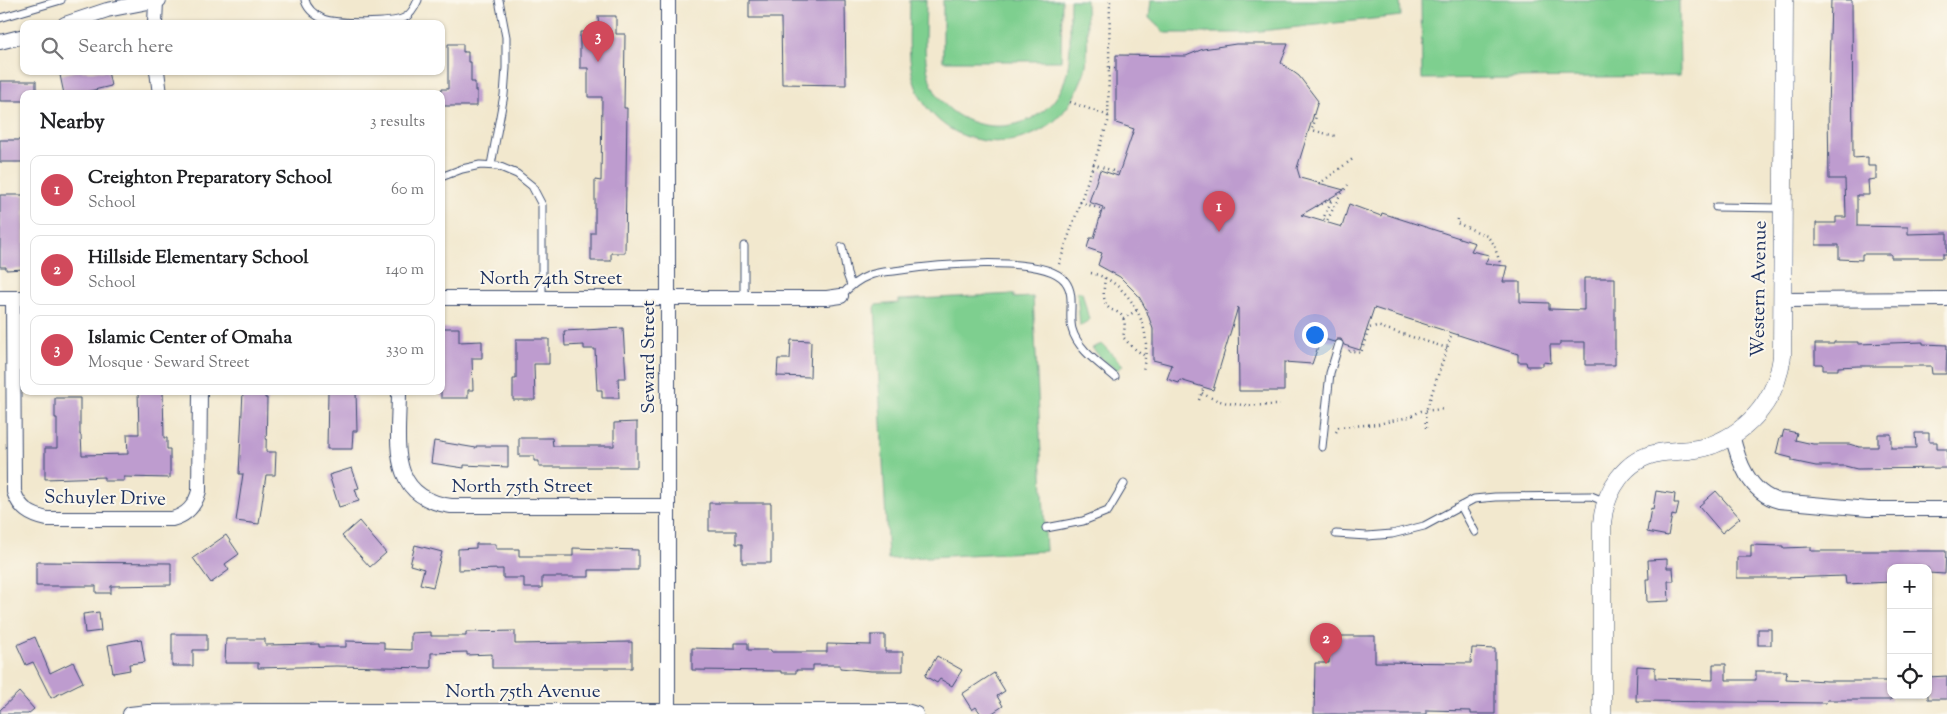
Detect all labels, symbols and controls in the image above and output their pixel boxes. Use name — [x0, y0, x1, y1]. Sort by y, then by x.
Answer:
search box — [20, 20, 445, 75]
pin: 3 — [582, 21, 614, 62]
icon: search — [38, 34, 66, 62]
text: Search here — [78, 34, 173, 61]
text: Nearby — [40, 108, 105, 138]
text: 3 results — [370, 111, 425, 134]
text: Creighton Preparatory School — [88, 165, 332, 192]
text: 1 — [54, 179, 60, 202]
text: 60 m — [391, 179, 424, 202]
pin: 1 — [1203, 191, 1235, 232]
text: School — [88, 192, 136, 215]
street label: Western Avenue — [1745, 220, 1775, 358]
text: Hillside Elementary School — [88, 245, 309, 272]
text: 2 — [53, 259, 61, 282]
text: 140 m — [386, 259, 424, 282]
street label: North 74th Street — [480, 266, 623, 293]
text: School — [88, 272, 136, 295]
street label: Seward Street — [636, 300, 663, 414]
your location — [1302, 322, 1328, 348]
text: Islamic Center of Omaha — [88, 325, 292, 352]
text: 3 — [54, 339, 60, 362]
text: 330 m — [386, 339, 424, 362]
text: Mosque · Seward Street — [88, 352, 249, 375]
street label: North 75th Street — [452, 474, 593, 501]
street label: Schuyler Drive — [44, 484, 166, 514]
map controls — [1887, 564, 1932, 699]
button: + — [1887, 564, 1932, 609]
button: − — [1887, 609, 1932, 654]
pin: 2 — [1310, 623, 1342, 664]
button: locate — [1887, 654, 1932, 699]
street label: North 75th Avenue — [445, 679, 601, 706]

